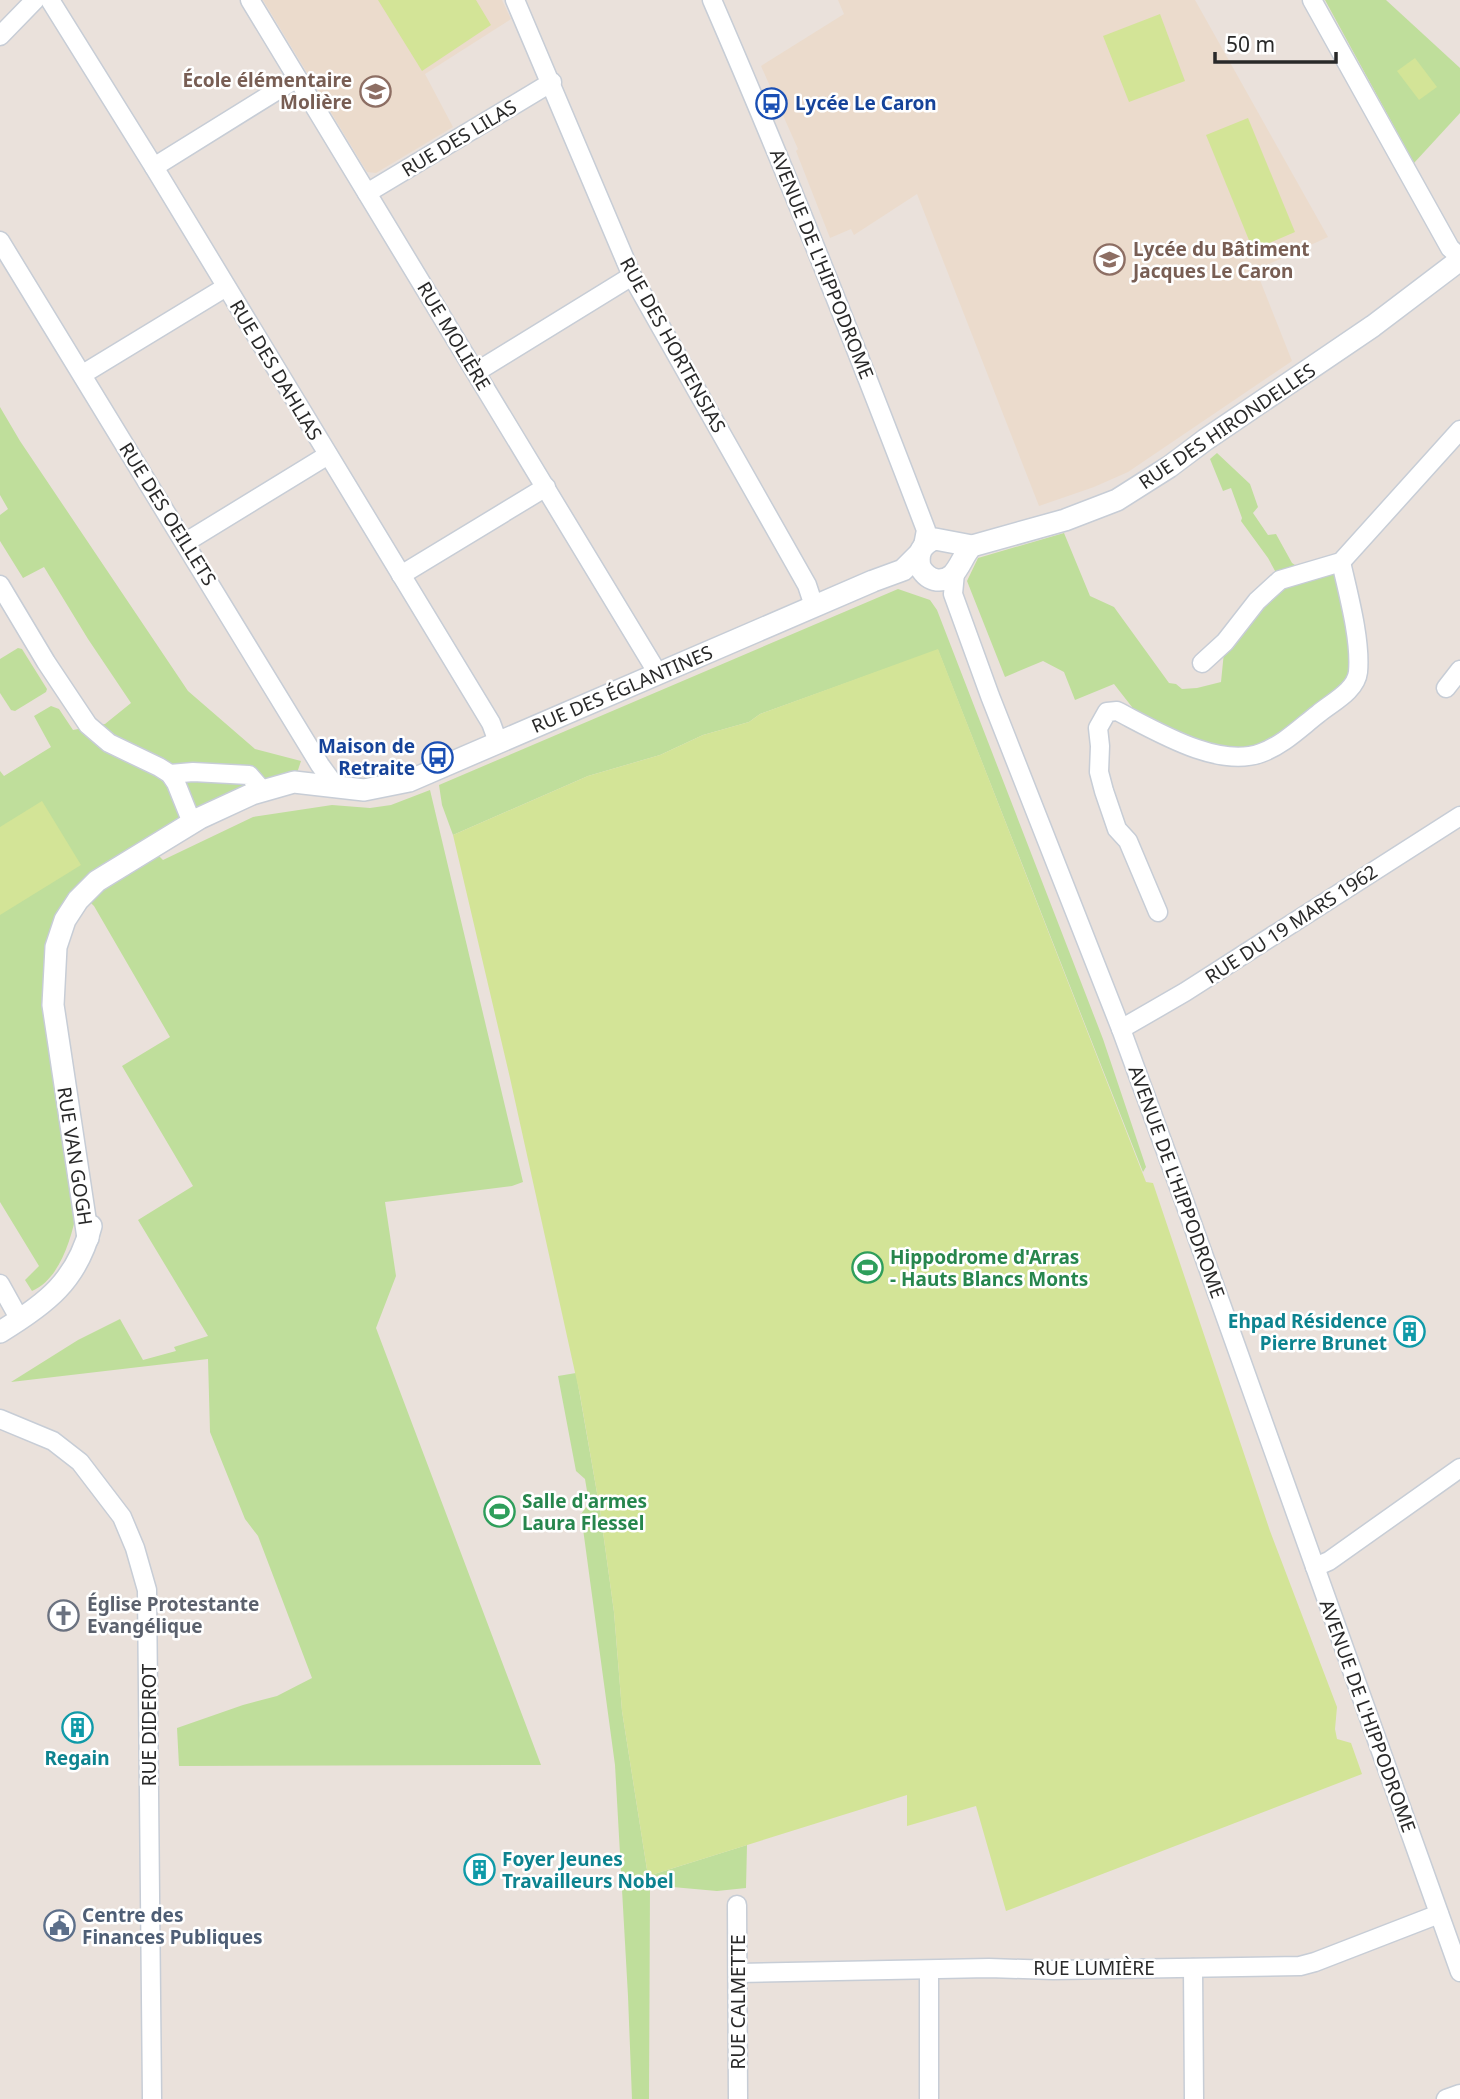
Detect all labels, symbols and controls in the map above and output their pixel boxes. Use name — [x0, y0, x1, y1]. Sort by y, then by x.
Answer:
scale bar — [1215, 21, 1336, 65]
text: 50 m — [1226, 30, 1275, 58]
place label: École élémentaire Molière — [182, 67, 352, 115]
school or university icon: École élémentaire Molière — [358, 74, 392, 108]
bus stop icon: Lycée Le Caron — [755, 86, 789, 120]
place label: Lycée Le Caron — [795, 90, 937, 116]
street label: RUE DES LILAS — [397, 93, 521, 183]
street label: AVENUE DE L'HIPPODROME — [764, 145, 880, 383]
place label: Lycée du Bâtiment Jacques Le Caron — [1131, 236, 1310, 284]
school or university icon: Lycée du Bâtiment Jacques Le Caron — [1093, 243, 1127, 277]
street label: RUE DES HORTENSIAS — [614, 253, 732, 437]
street label: RUE MOLIÈRE — [411, 277, 497, 395]
street label: RUE DES DAHLIAS — [224, 295, 328, 445]
street label: RUE DES HIRONDELLES — [1134, 357, 1320, 495]
street label: RUE DES OEILLETS — [113, 437, 223, 591]
street label: RUE DES ÉGLANTINES — [527, 639, 717, 739]
place label: Maison de Retraite — [318, 733, 415, 781]
bus stop icon: Maison de Retraite — [421, 740, 455, 774]
street label: RUE DU 19 MARS 1962 — [1200, 858, 1382, 990]
street label: AVENUE DE L'HIPPODROME — [1123, 1062, 1231, 1302]
street label: RUE VAN GOGH — [51, 1085, 99, 1227]
place label: Hippodrome d'Arras - Hauts Blancs Monts — [890, 1244, 1088, 1292]
sports icon: Hippodrome d'Arras - Hauts Blancs Monts — [850, 1251, 884, 1285]
place label: Ehpad Résidence Pierre Brunet — [1228, 1308, 1387, 1356]
building icon: Ehpad Résidence Pierre Brunet — [1393, 1315, 1427, 1349]
place label: Salle d'armes Laura Flessel — [522, 1488, 647, 1536]
sports icon: Salle d'armes Laura Flessel — [482, 1495, 516, 1529]
place label: Église Protestante Evangélique — [87, 1591, 259, 1639]
street label: AVENUE DE L'HIPPODROME — [1314, 1596, 1422, 1836]
church icon: Église Protestante Evangélique — [47, 1598, 81, 1632]
street label: RUE DIDEROT — [136, 1663, 162, 1786]
building icon: Regain — [60, 1710, 94, 1744]
place label: Regain — [44, 1745, 110, 1771]
place label: Foyer Jeunes Travailleurs Nobel — [502, 1846, 674, 1894]
building icon: Foyer Jeunes Travailleurs Nobel — [462, 1853, 496, 1887]
place label: Centre des Finances Publiques — [82, 1902, 263, 1950]
public building icon: Centre des Finances Publiques — [42, 1909, 76, 1943]
street label: RUE CALMETTE — [725, 1934, 751, 2070]
street label: RUE LUMIÈRE — [1033, 1955, 1155, 1981]

